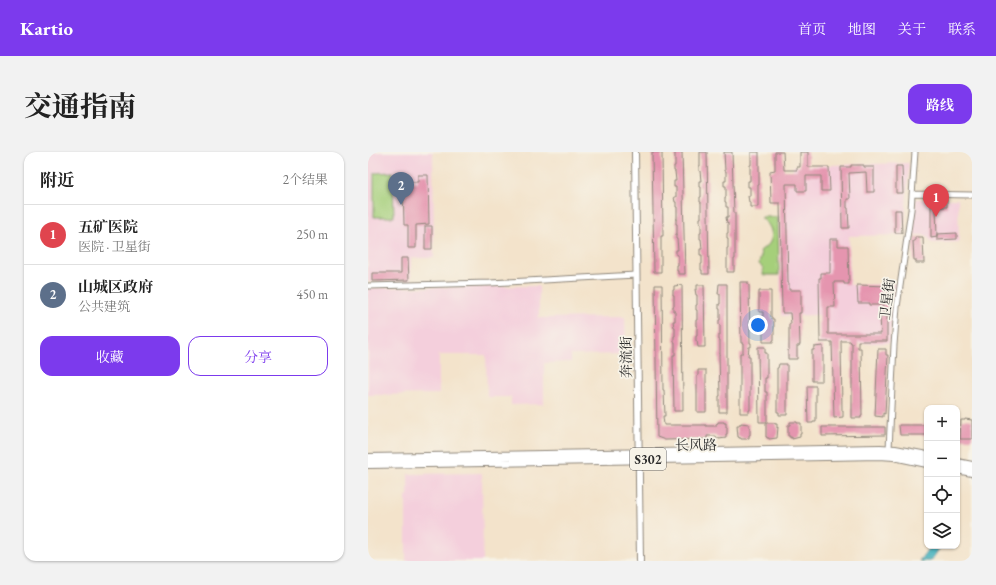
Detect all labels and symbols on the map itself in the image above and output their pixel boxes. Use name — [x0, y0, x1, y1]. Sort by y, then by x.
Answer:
pin: 2 — [388, 172, 414, 205]
pin: 1 — [923, 184, 949, 217]
street label: 卫星街 — [876, 277, 898, 321]
your location — [748, 315, 768, 335]
street label: 奔流街 — [617, 336, 635, 378]
street label: 长风路 — [675, 436, 717, 454]
road number: S302 — [630, 448, 666, 470]

